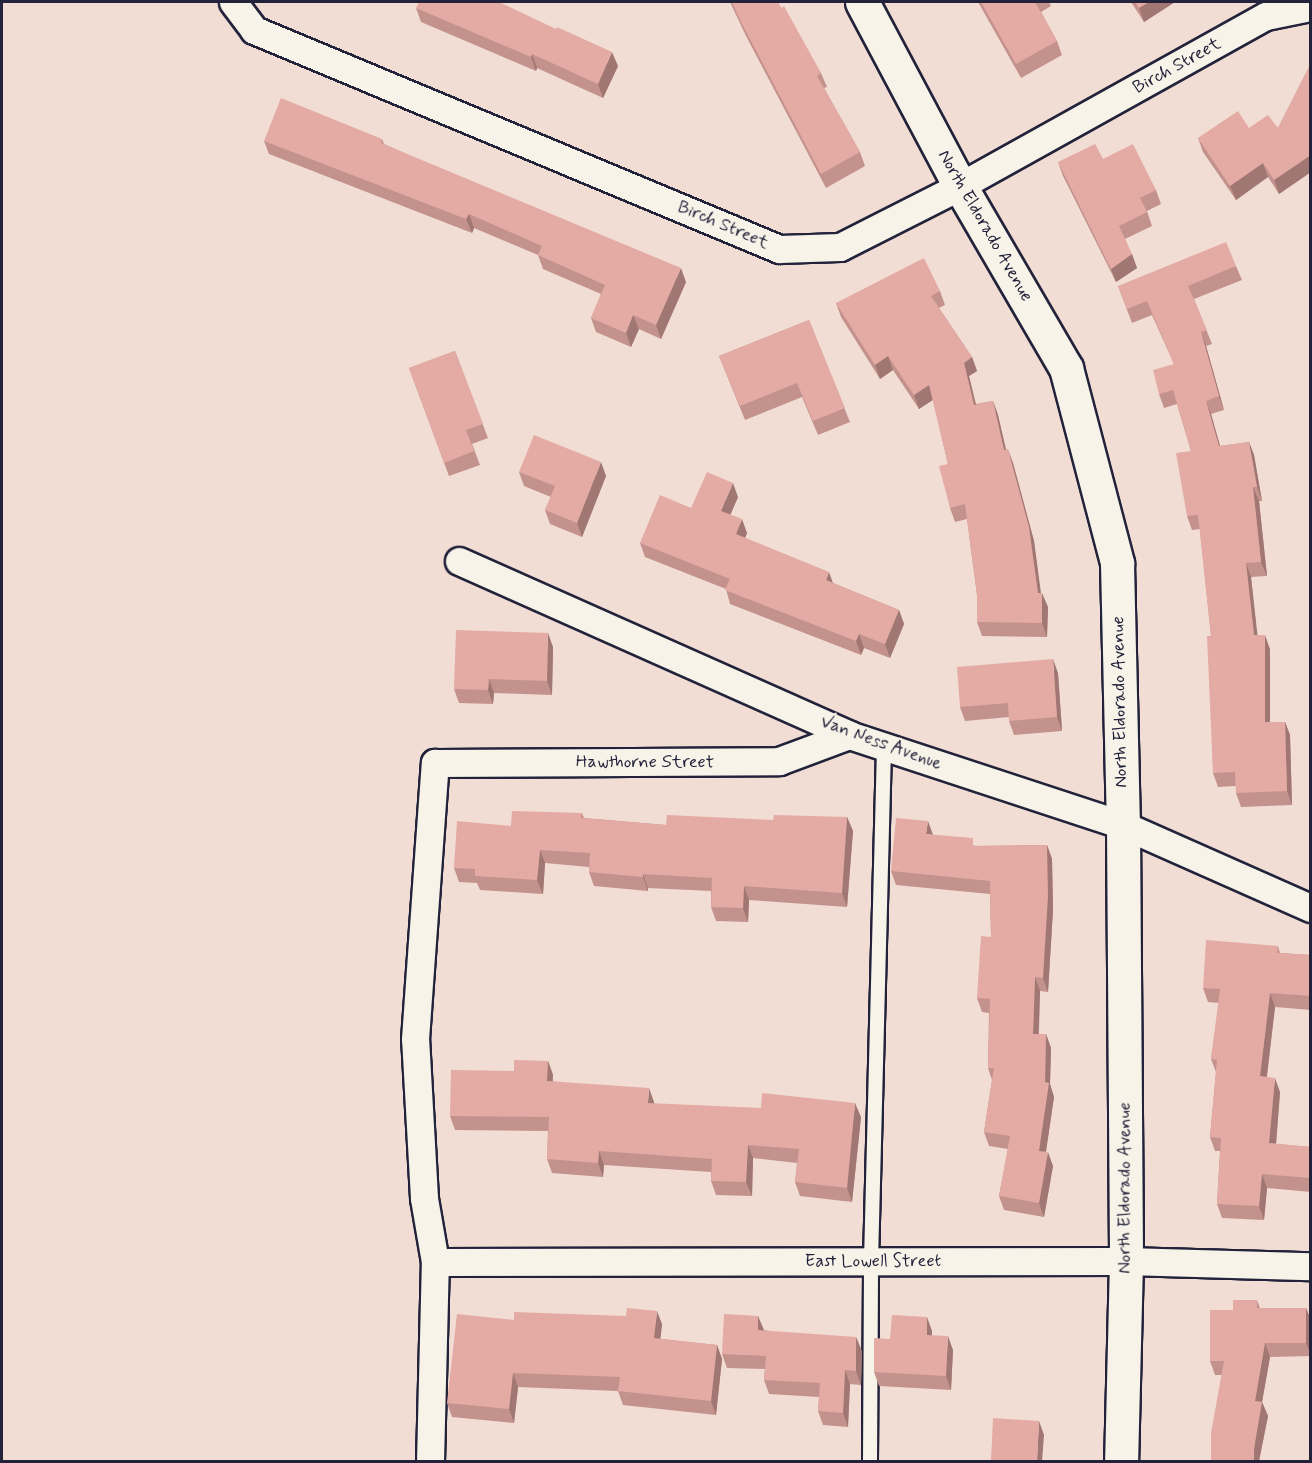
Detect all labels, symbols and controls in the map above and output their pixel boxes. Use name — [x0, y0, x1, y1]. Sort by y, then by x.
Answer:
street label: Birch Street — [1129, 33, 1225, 99]
street label: North Eldorado Avenue — [932, 145, 1038, 307]
street label: Birch Street — [674, 196, 772, 254]
street label: North Eldorado Avenue — [1108, 615, 1132, 789]
street label: Van Ness Avenue — [815, 710, 947, 776]
street label: Hawthorne Street — [576, 751, 714, 773]
street label: North Eldorado Avenue — [1114, 1101, 1136, 1275]
street label: East Lowell Street — [803, 1250, 943, 1272]

